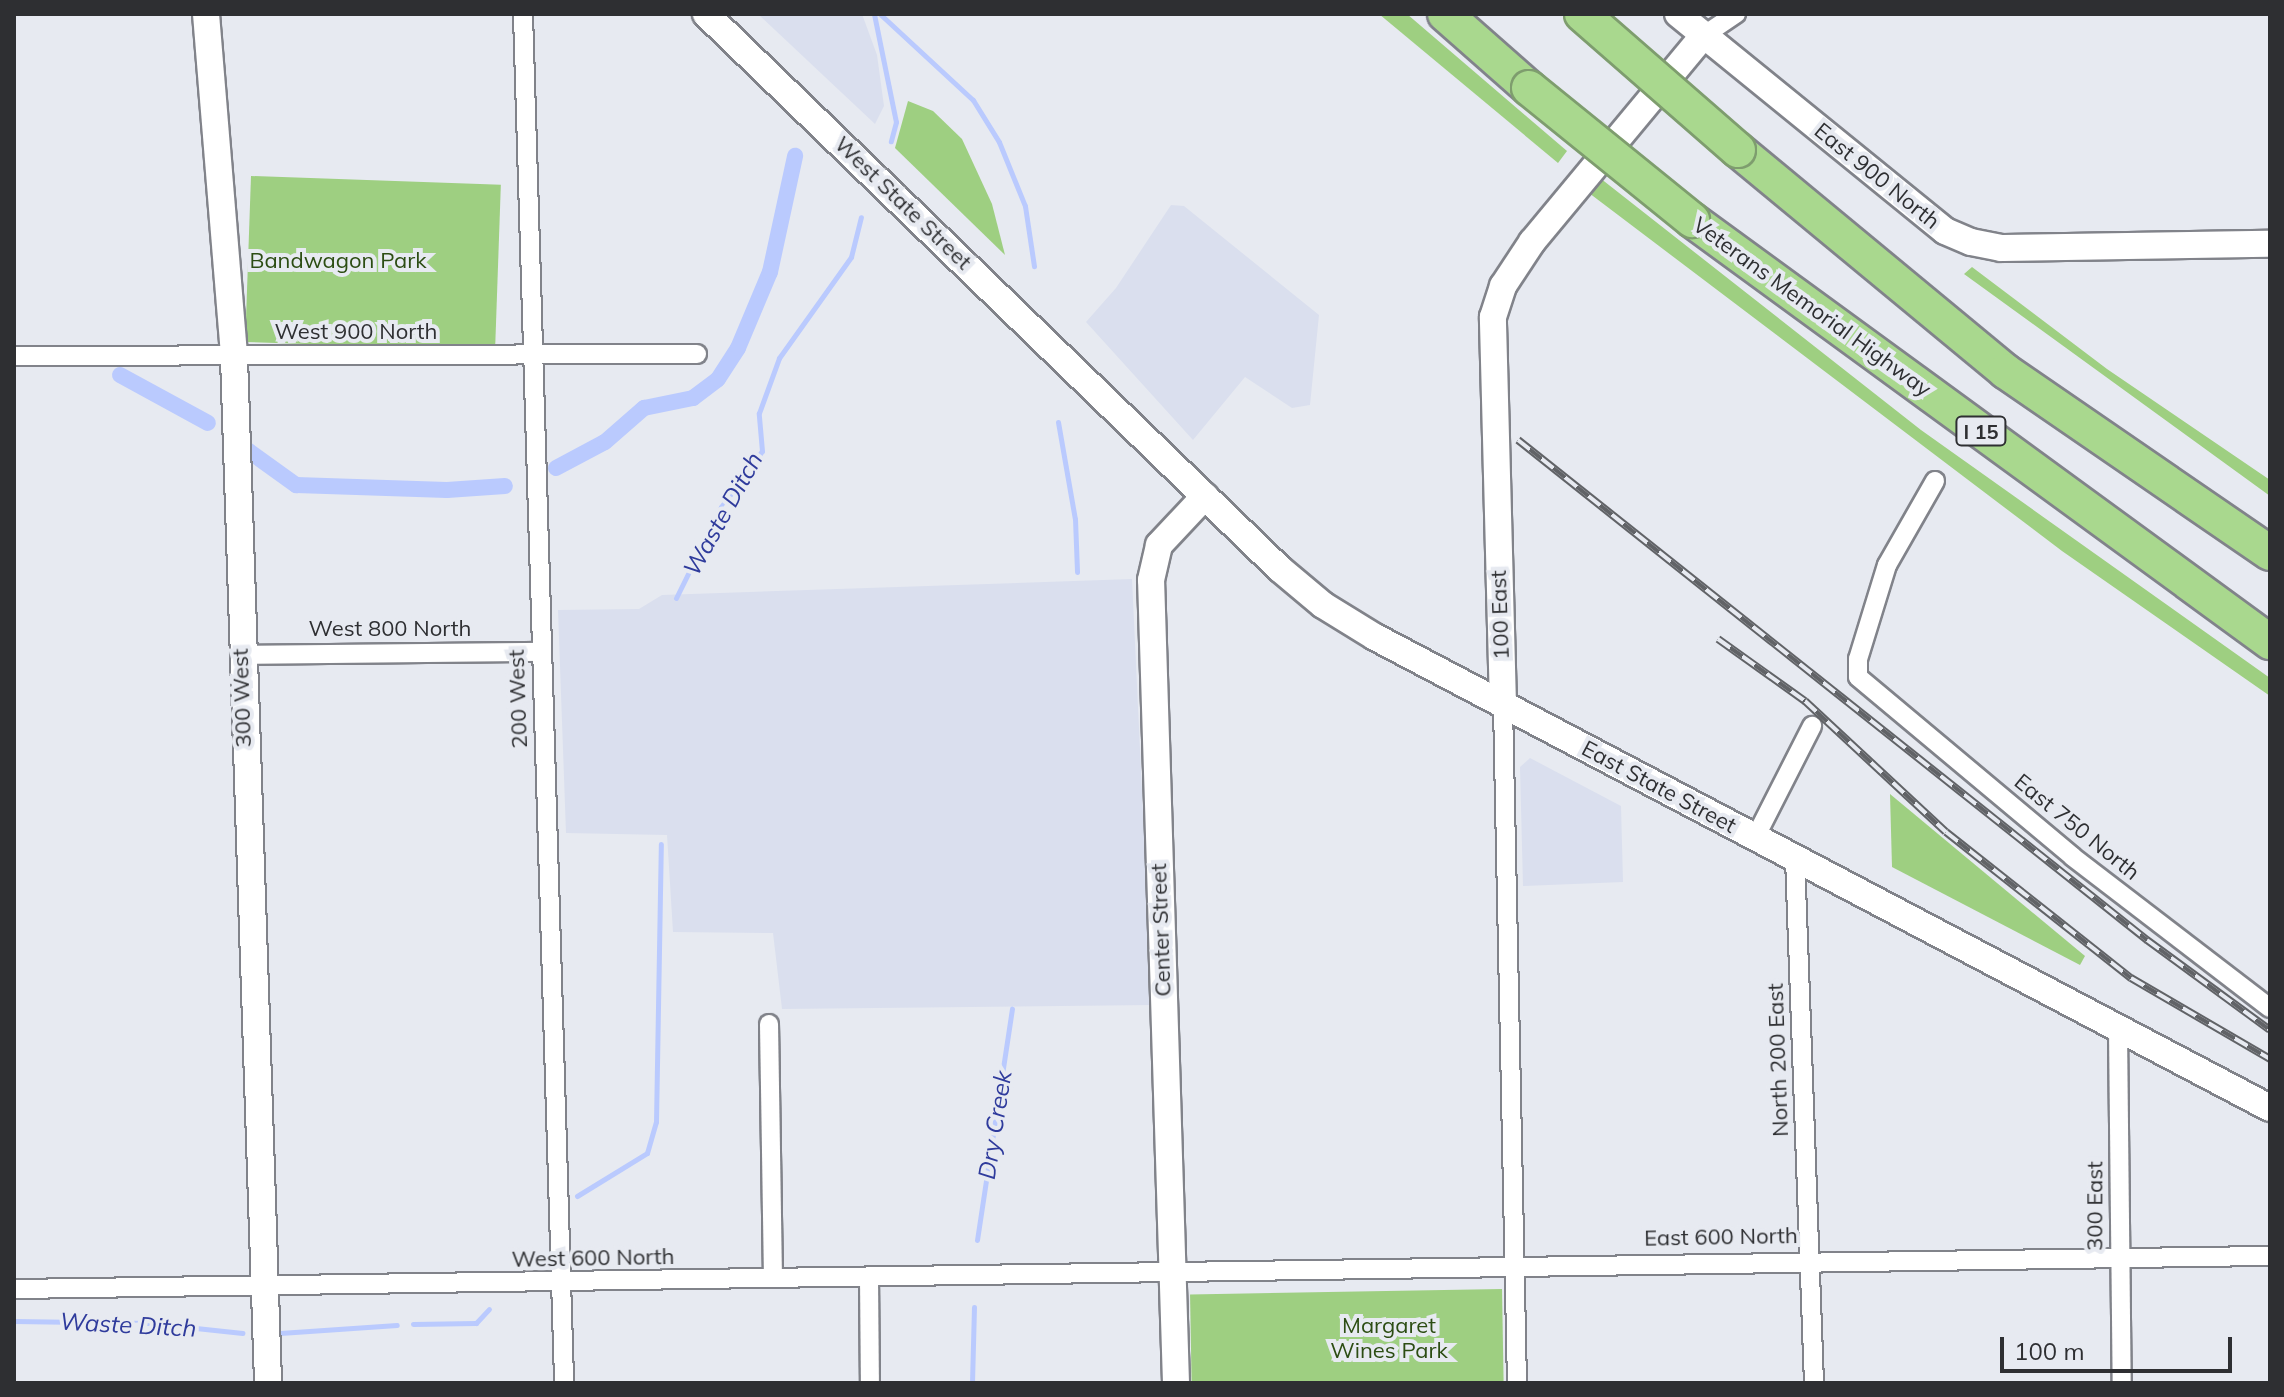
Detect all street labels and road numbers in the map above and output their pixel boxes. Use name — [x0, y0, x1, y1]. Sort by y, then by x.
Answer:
street label: East 900 North — [1809, 117, 1945, 235]
street label: West State Street — [829, 131, 977, 275]
street label: Veterans Memorial Highway — [1688, 212, 1936, 402]
street label: West 900 North — [275, 319, 437, 345]
road number: I 15 — [1955, 415, 2007, 447]
street label: 100 East — [1485, 570, 1515, 660]
street label: West 800 North — [309, 616, 471, 642]
street label: 300 West — [227, 648, 257, 748]
street label: 200 West — [503, 649, 533, 749]
street label: East State Street — [1577, 735, 1741, 839]
street label: East 750 North — [2009, 768, 2145, 886]
street label: Center Street — [1145, 863, 1177, 997]
street label: North 200 East — [1762, 983, 1794, 1137]
street label: 300 East — [2082, 1161, 2108, 1251]
street label: East 600 North — [1644, 1222, 1798, 1252]
street label: West 600 North — [511, 1243, 675, 1273]

